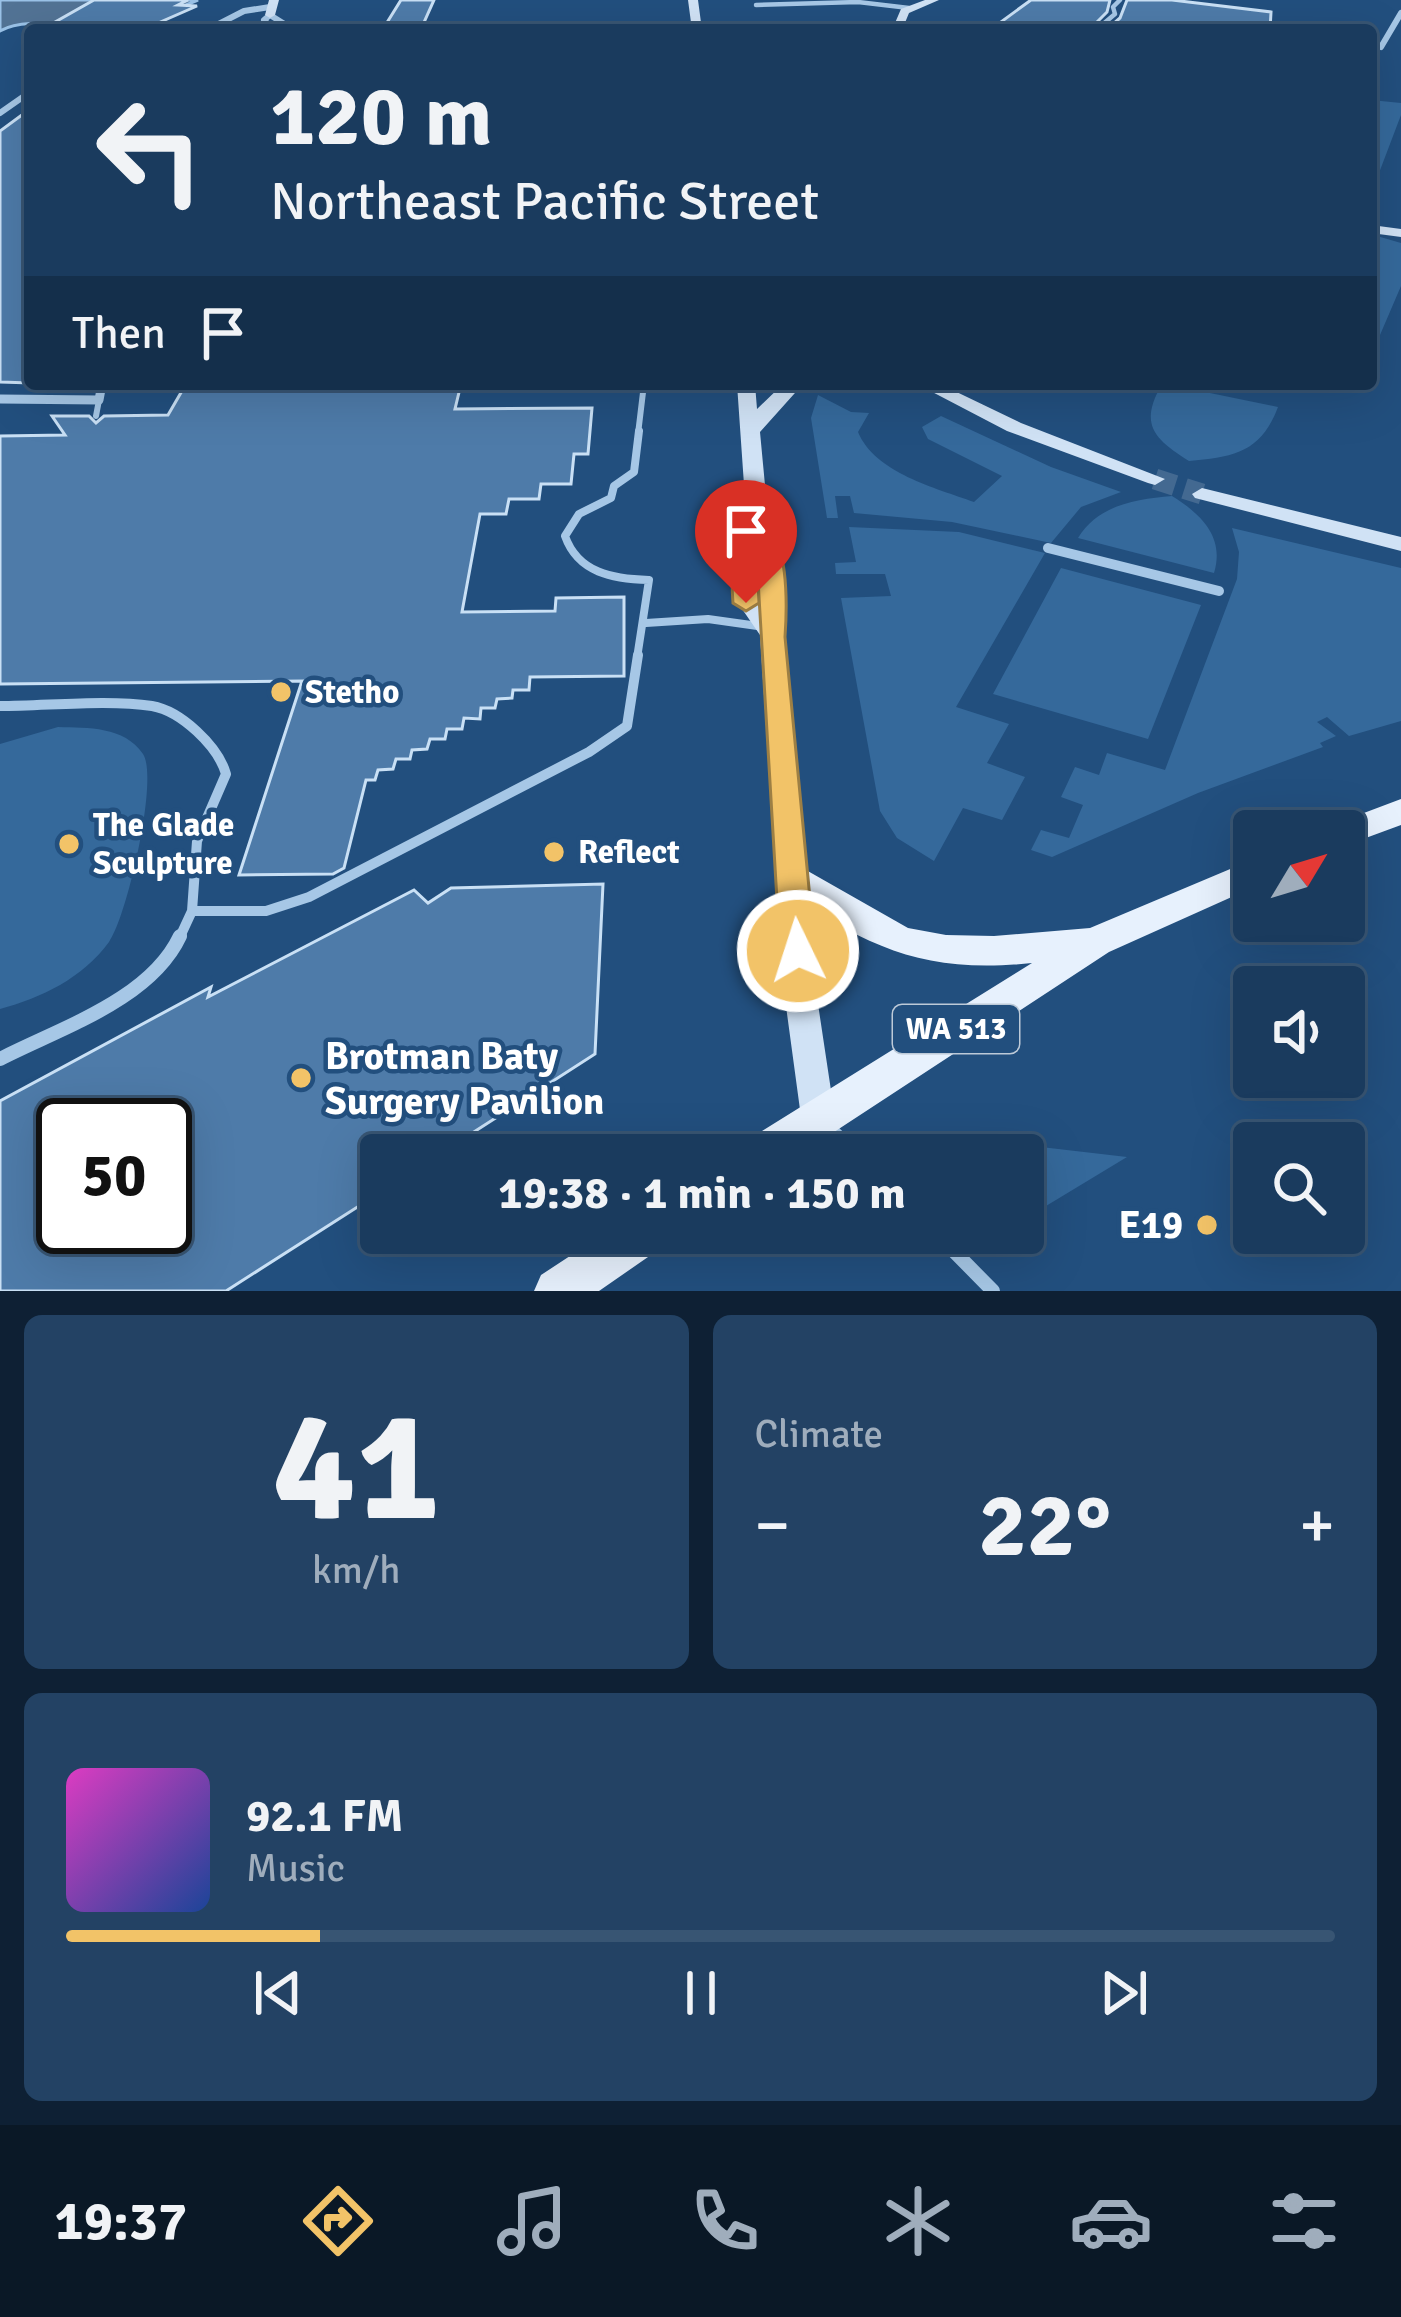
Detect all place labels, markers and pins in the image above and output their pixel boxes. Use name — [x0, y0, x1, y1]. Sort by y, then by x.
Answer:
pin — [695, 480, 797, 603]
place label: Stetho — [305, 672, 399, 713]
marker: Stetho — [268, 679, 294, 705]
place label: The Glade Sculpture — [93, 805, 234, 884]
marker: The Glade Sculpture — [56, 831, 82, 857]
place label: Reflect — [578, 832, 680, 873]
marker: Reflect — [541, 839, 567, 865]
place label: Brotman Baty Surgery Pavilion — [325, 1032, 604, 1125]
marker: Brotman Baty Surgery Pavilion — [288, 1065, 314, 1091]
place label: E19 — [1119, 1201, 1183, 1249]
marker: E19 — [1194, 1212, 1220, 1238]

